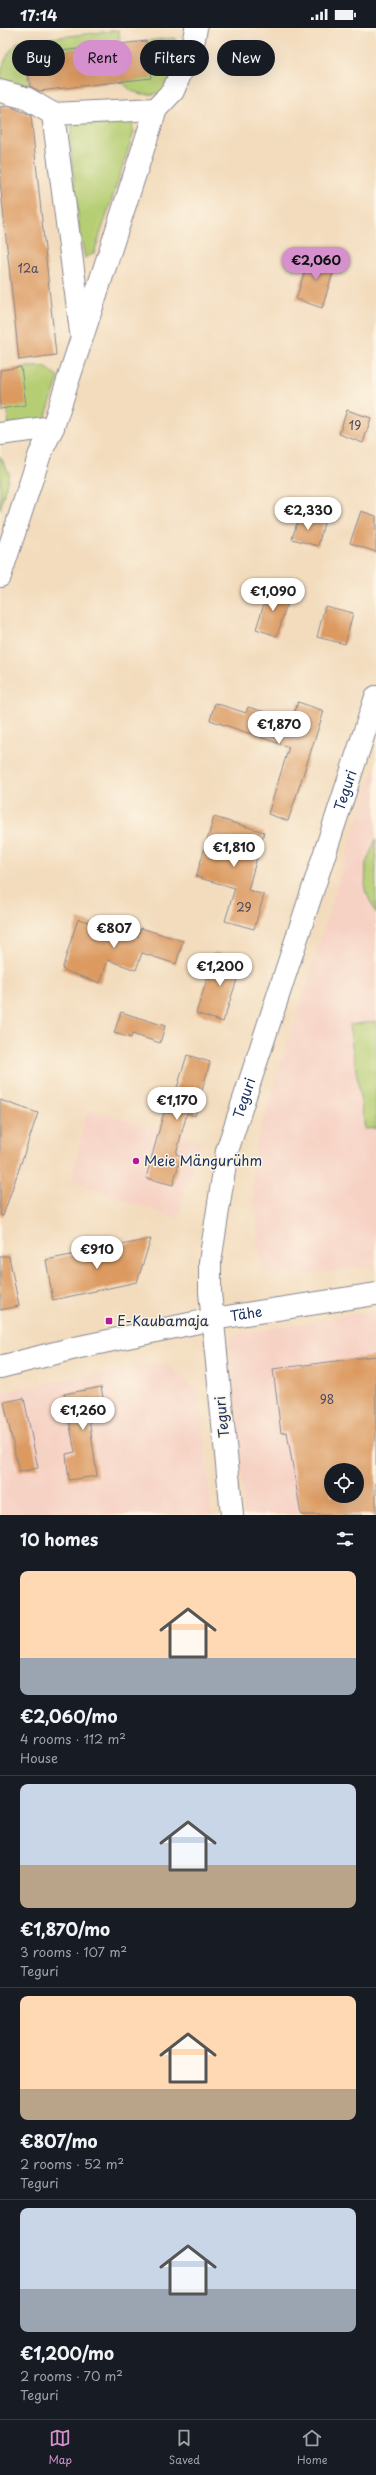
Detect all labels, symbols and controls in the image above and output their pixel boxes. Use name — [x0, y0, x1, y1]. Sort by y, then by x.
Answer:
text: 17:14 — [20, 3, 57, 26]
chip: Buy — [12, 40, 65, 76]
chip: Rent — [73, 40, 132, 76]
chip: Filters — [140, 40, 209, 76]
chip: New — [217, 40, 275, 76]
pin: €2,060 — [283, 247, 349, 281]
text: €2,060 — [291, 250, 341, 269]
house number: 12a — [17, 259, 39, 277]
house number: 19 — [349, 416, 361, 434]
pin: €2,330 — [275, 497, 341, 531]
text: €2,330 — [283, 500, 333, 519]
pin: €1,090 — [240, 578, 306, 612]
text: €1,090 — [250, 581, 296, 600]
pin: €1,870 — [246, 711, 312, 745]
text: €1,870 — [257, 714, 301, 733]
street label: Teguri — [328, 767, 361, 813]
pin: €1,810 — [201, 834, 267, 868]
text: €1,810 — [213, 837, 255, 856]
house number: 29 — [236, 898, 252, 916]
pin: €807 — [90, 915, 138, 949]
text: €807 — [96, 918, 132, 937]
pin: €1,200 — [187, 953, 253, 987]
text: €1,200 — [196, 956, 244, 975]
street label: Teguri — [227, 1075, 260, 1121]
pin: €1,170 — [144, 1087, 210, 1121]
text: €1,170 — [156, 1090, 198, 1109]
place label: Meie Mängurühm — [144, 1150, 262, 1171]
marker: Meie Mängurühm — [131, 1156, 141, 1166]
pin: €910 — [73, 1236, 121, 1270]
text: €910 — [80, 1239, 114, 1258]
street label: Tähe — [229, 1301, 264, 1326]
place label: E-Kaubamaja — [117, 1310, 209, 1331]
marker: E-Kaubamaja — [104, 1316, 114, 1326]
house number: 98 — [320, 1390, 334, 1408]
street label: Teguri — [209, 1395, 234, 1439]
pin: €1,260 — [50, 1397, 116, 1431]
text: €1,260 — [60, 1400, 106, 1419]
map controls — [324, 1463, 364, 1503]
button: locate — [324, 1463, 364, 1503]
text: 10 homes — [20, 1526, 98, 1552]
icon: filters — [334, 1528, 356, 1550]
icon: home — [152, 1597, 224, 1669]
text: €2,060/mo — [20, 1703, 117, 1729]
text: 4 rooms · 112 m² — [20, 1729, 126, 1748]
text: House — [20, 1748, 58, 1767]
icon: home — [152, 1810, 224, 1882]
text: €1,870/mo — [20, 1916, 110, 1942]
text: 3 rooms · 107 m² — [20, 1942, 127, 1961]
text: Teguri — [20, 1961, 59, 1980]
icon: home — [152, 2022, 224, 2094]
text: €807/mo — [20, 2128, 98, 2154]
text: 2 rooms · 52 m² — [20, 2154, 124, 2173]
text: Teguri — [20, 2173, 59, 2192]
icon: home — [152, 2234, 224, 2306]
text: €1,200/mo — [20, 2340, 114, 2366]
text: 2 rooms · 70 m² — [20, 2366, 123, 2385]
text: Teguri — [20, 2385, 59, 2404]
tab: Map — [48, 2427, 72, 2468]
tab: Saved — [169, 2427, 200, 2468]
tab: Home — [297, 2427, 328, 2468]

